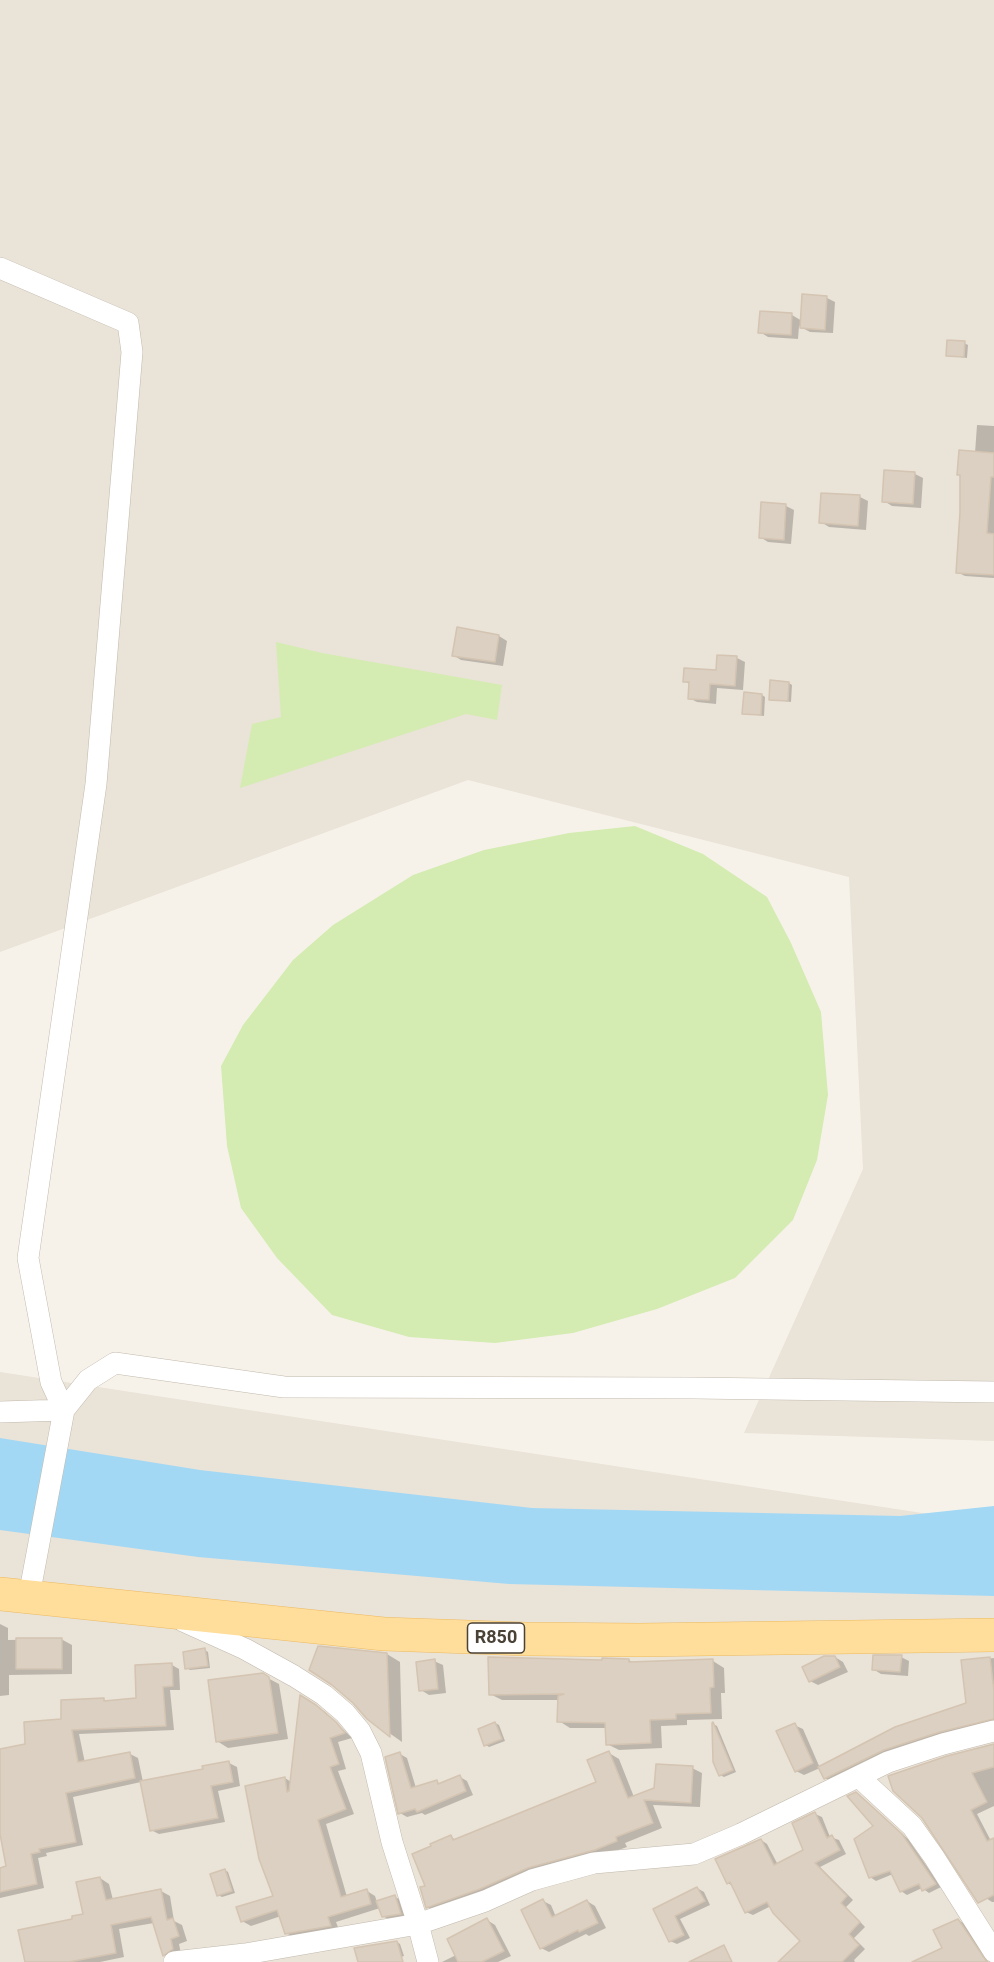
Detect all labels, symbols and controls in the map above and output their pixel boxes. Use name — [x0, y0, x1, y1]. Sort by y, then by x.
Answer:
road number: R850 — [468, 1623, 524, 1653]

